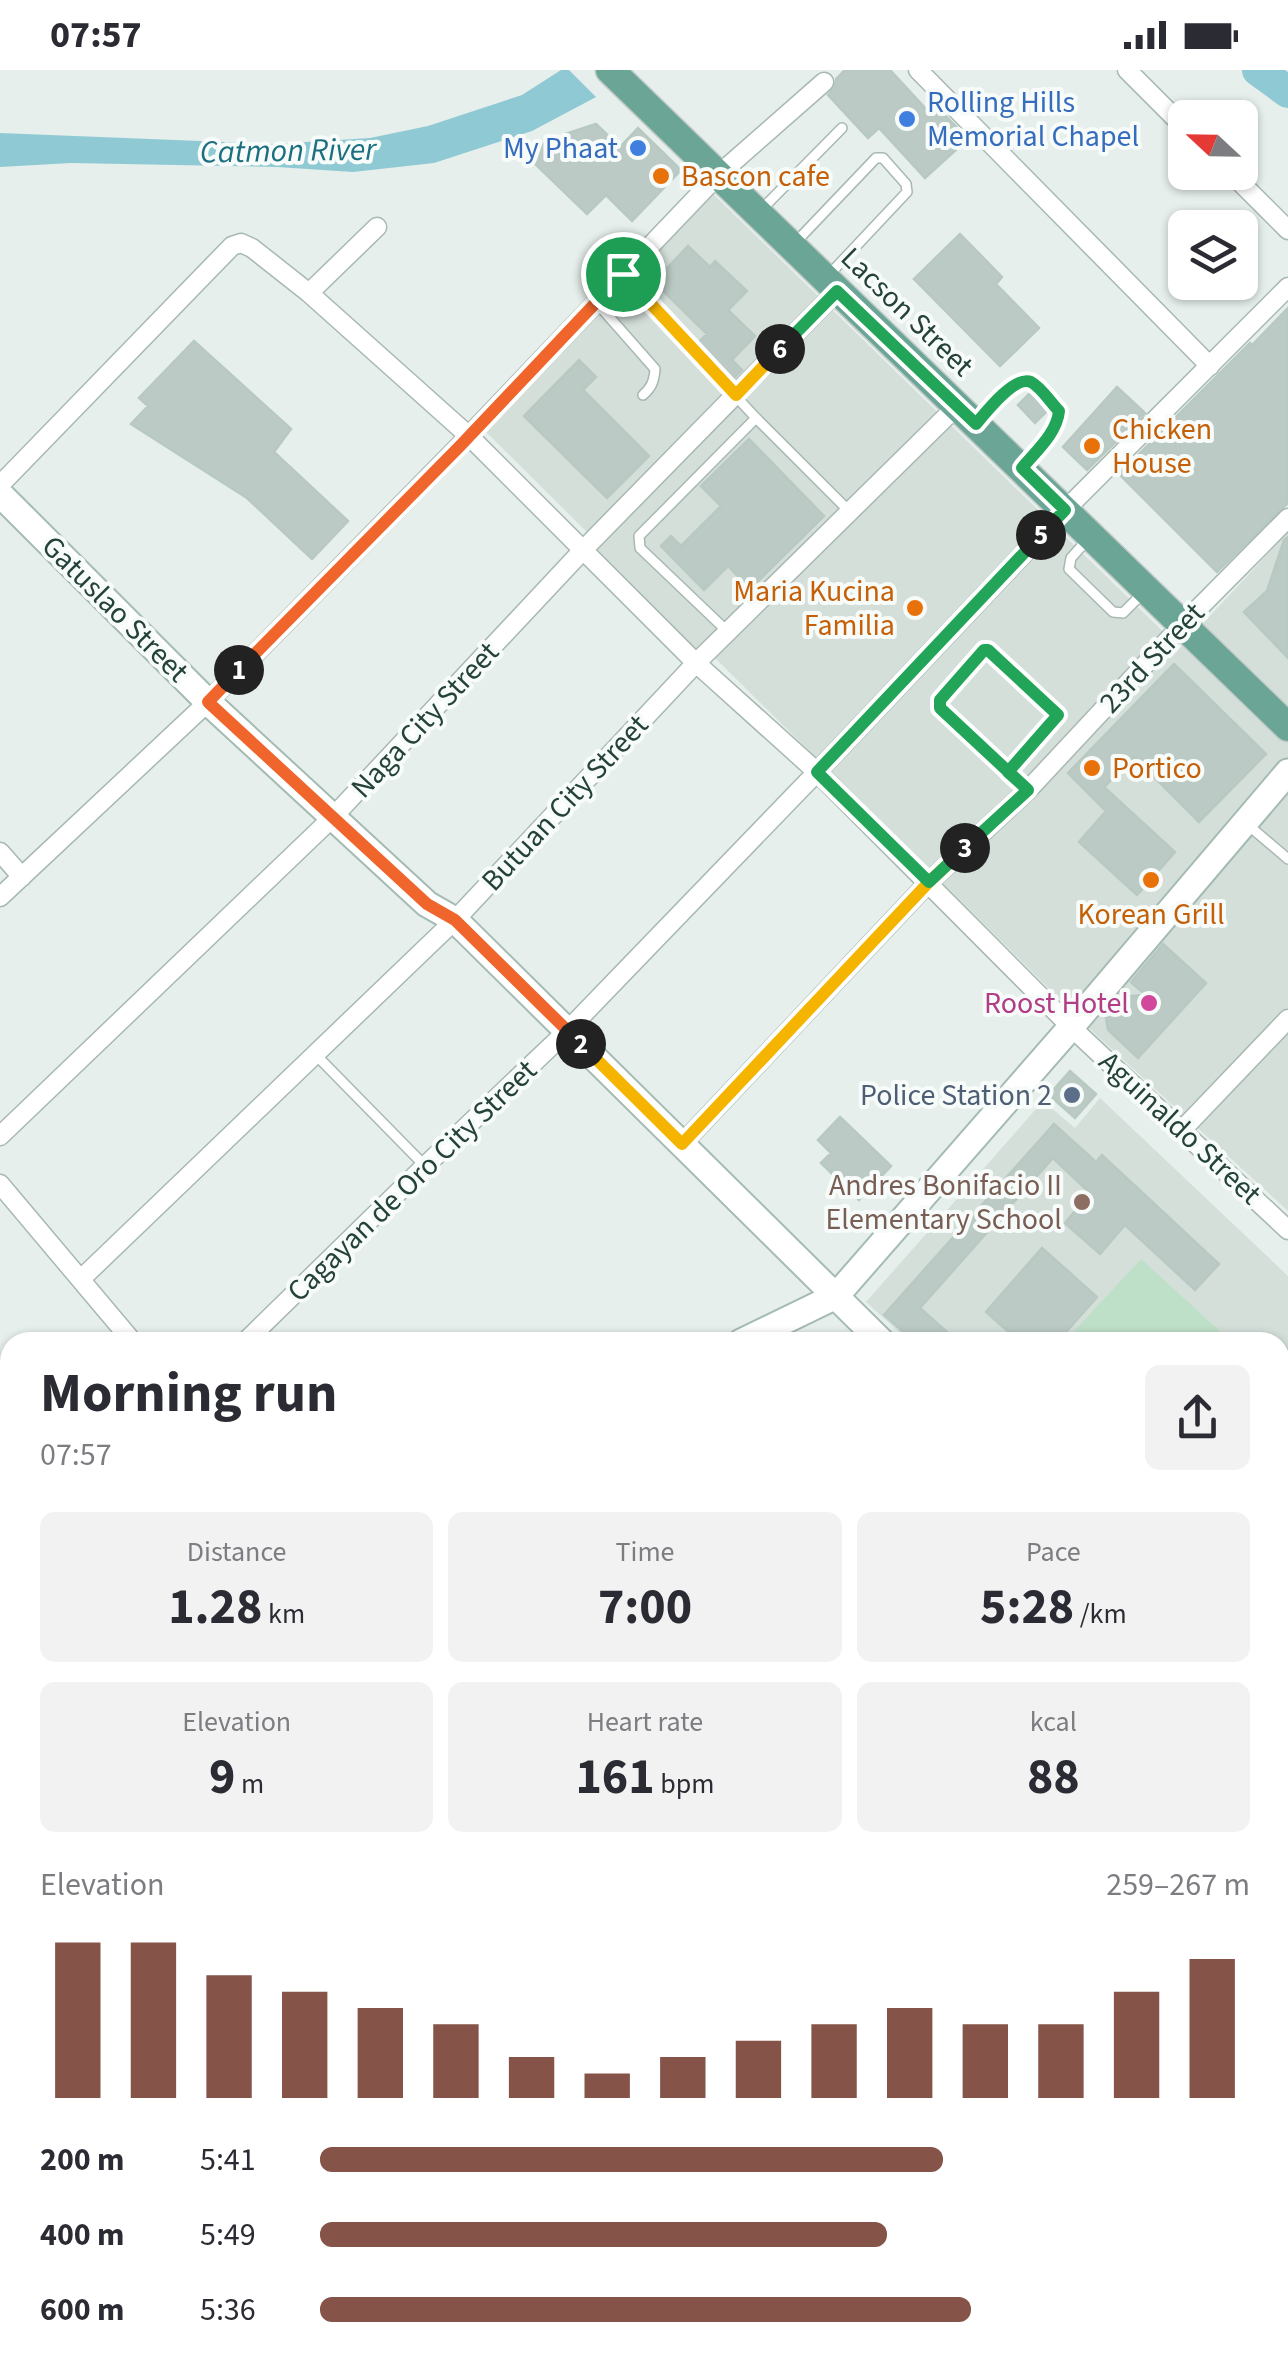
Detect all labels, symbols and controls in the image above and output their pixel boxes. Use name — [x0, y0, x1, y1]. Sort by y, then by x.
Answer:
text: 07:57 — [50, 8, 142, 62]
place label: Rolling Hills Memorial Chapel — [927, 81, 1139, 158]
north arrow — [1168, 100, 1258, 190]
map controls — [1168, 100, 1258, 300]
marker: Rolling Hills Memorial Chapel — [896, 108, 918, 130]
water label: Catmon River — [200, 126, 379, 176]
place label: My Phaat — [503, 127, 618, 170]
marker: My Phaat — [627, 137, 649, 159]
place label: Bascon cafe — [681, 155, 830, 198]
marker: Bascon cafe — [650, 165, 672, 187]
button: layers — [1168, 210, 1258, 300]
pin — [581, 232, 666, 317]
street label: Lacson Street — [831, 238, 983, 386]
icon: arrive — [596, 247, 651, 302]
pin: 6 — [755, 324, 805, 374]
text: 6 — [773, 329, 787, 369]
place label: Chicken House — [1112, 408, 1212, 485]
marker: Chicken House — [1081, 435, 1103, 457]
pin: 5 — [1016, 510, 1066, 560]
text: 5 — [1034, 515, 1048, 555]
street label: Gatuslao Street — [32, 526, 198, 692]
place label: Maria Kucina Familia — [733, 570, 895, 647]
street label: 23rd Street — [1089, 593, 1215, 723]
marker: Maria Kucina Familia — [904, 597, 926, 619]
street label: Naga City Street — [341, 632, 509, 808]
pin: 1 — [214, 645, 264, 695]
text: 1 — [232, 650, 246, 690]
street label: Butuan City Street — [472, 705, 658, 901]
place label: Portico — [1112, 747, 1202, 790]
marker: Portico — [1081, 757, 1103, 779]
pin: 3 — [940, 823, 990, 873]
text: 3 — [958, 828, 972, 868]
marker: Korean Grill — [1140, 869, 1162, 891]
place label: Korean Grill — [1077, 893, 1225, 936]
place label: Roost Hotel — [984, 982, 1129, 1025]
marker: Roost Hotel — [1138, 992, 1160, 1014]
pin: 2 — [556, 1019, 606, 1069]
text: 2 — [574, 1024, 588, 1064]
street label: Aguinaldo Street — [1089, 1041, 1271, 1215]
street label: Cagayan de Oro City Street — [277, 1050, 547, 1312]
place label: Police Station 2 — [860, 1074, 1052, 1117]
marker: Police Station 2 — [1061, 1084, 1083, 1106]
place label: Andres Bonifacio II Elementary School — [826, 1164, 1062, 1241]
marker: Andres Bonifacio II Elementary School — [1071, 1191, 1093, 1213]
text: Morning run — [40, 1355, 337, 1433]
button: share — [1145, 1365, 1250, 1470]
text: 07:57 — [40, 1432, 112, 1478]
text: Distance — [187, 1532, 286, 1572]
text: Time — [615, 1532, 674, 1572]
text: Pace — [1026, 1532, 1081, 1572]
text: 1.28 — [168, 1572, 262, 1643]
text: 7:00 — [598, 1572, 692, 1643]
text: 5:28 — [980, 1572, 1074, 1643]
text: km — [262, 1594, 305, 1634]
text: /km — [1074, 1594, 1127, 1634]
text: Elevation — [182, 1702, 291, 1742]
text: Heart rate — [587, 1702, 703, 1742]
text: kcal — [1030, 1702, 1077, 1742]
text: 9 — [209, 1742, 235, 1813]
text: 161 — [575, 1742, 655, 1813]
text: 88 — [1027, 1742, 1080, 1813]
text: m — [235, 1764, 264, 1804]
text: bpm — [655, 1764, 715, 1804]
text: Elevation — [40, 1862, 165, 1908]
text: 259–267 m — [1106, 1862, 1250, 1908]
text: 200 m — [40, 2137, 125, 2183]
text: 5:41 — [200, 2137, 256, 2183]
text: 400 m — [40, 2212, 125, 2258]
text: 5:49 — [200, 2212, 256, 2258]
text: 600 m — [40, 2287, 125, 2333]
text: 5:36 — [200, 2287, 256, 2333]

